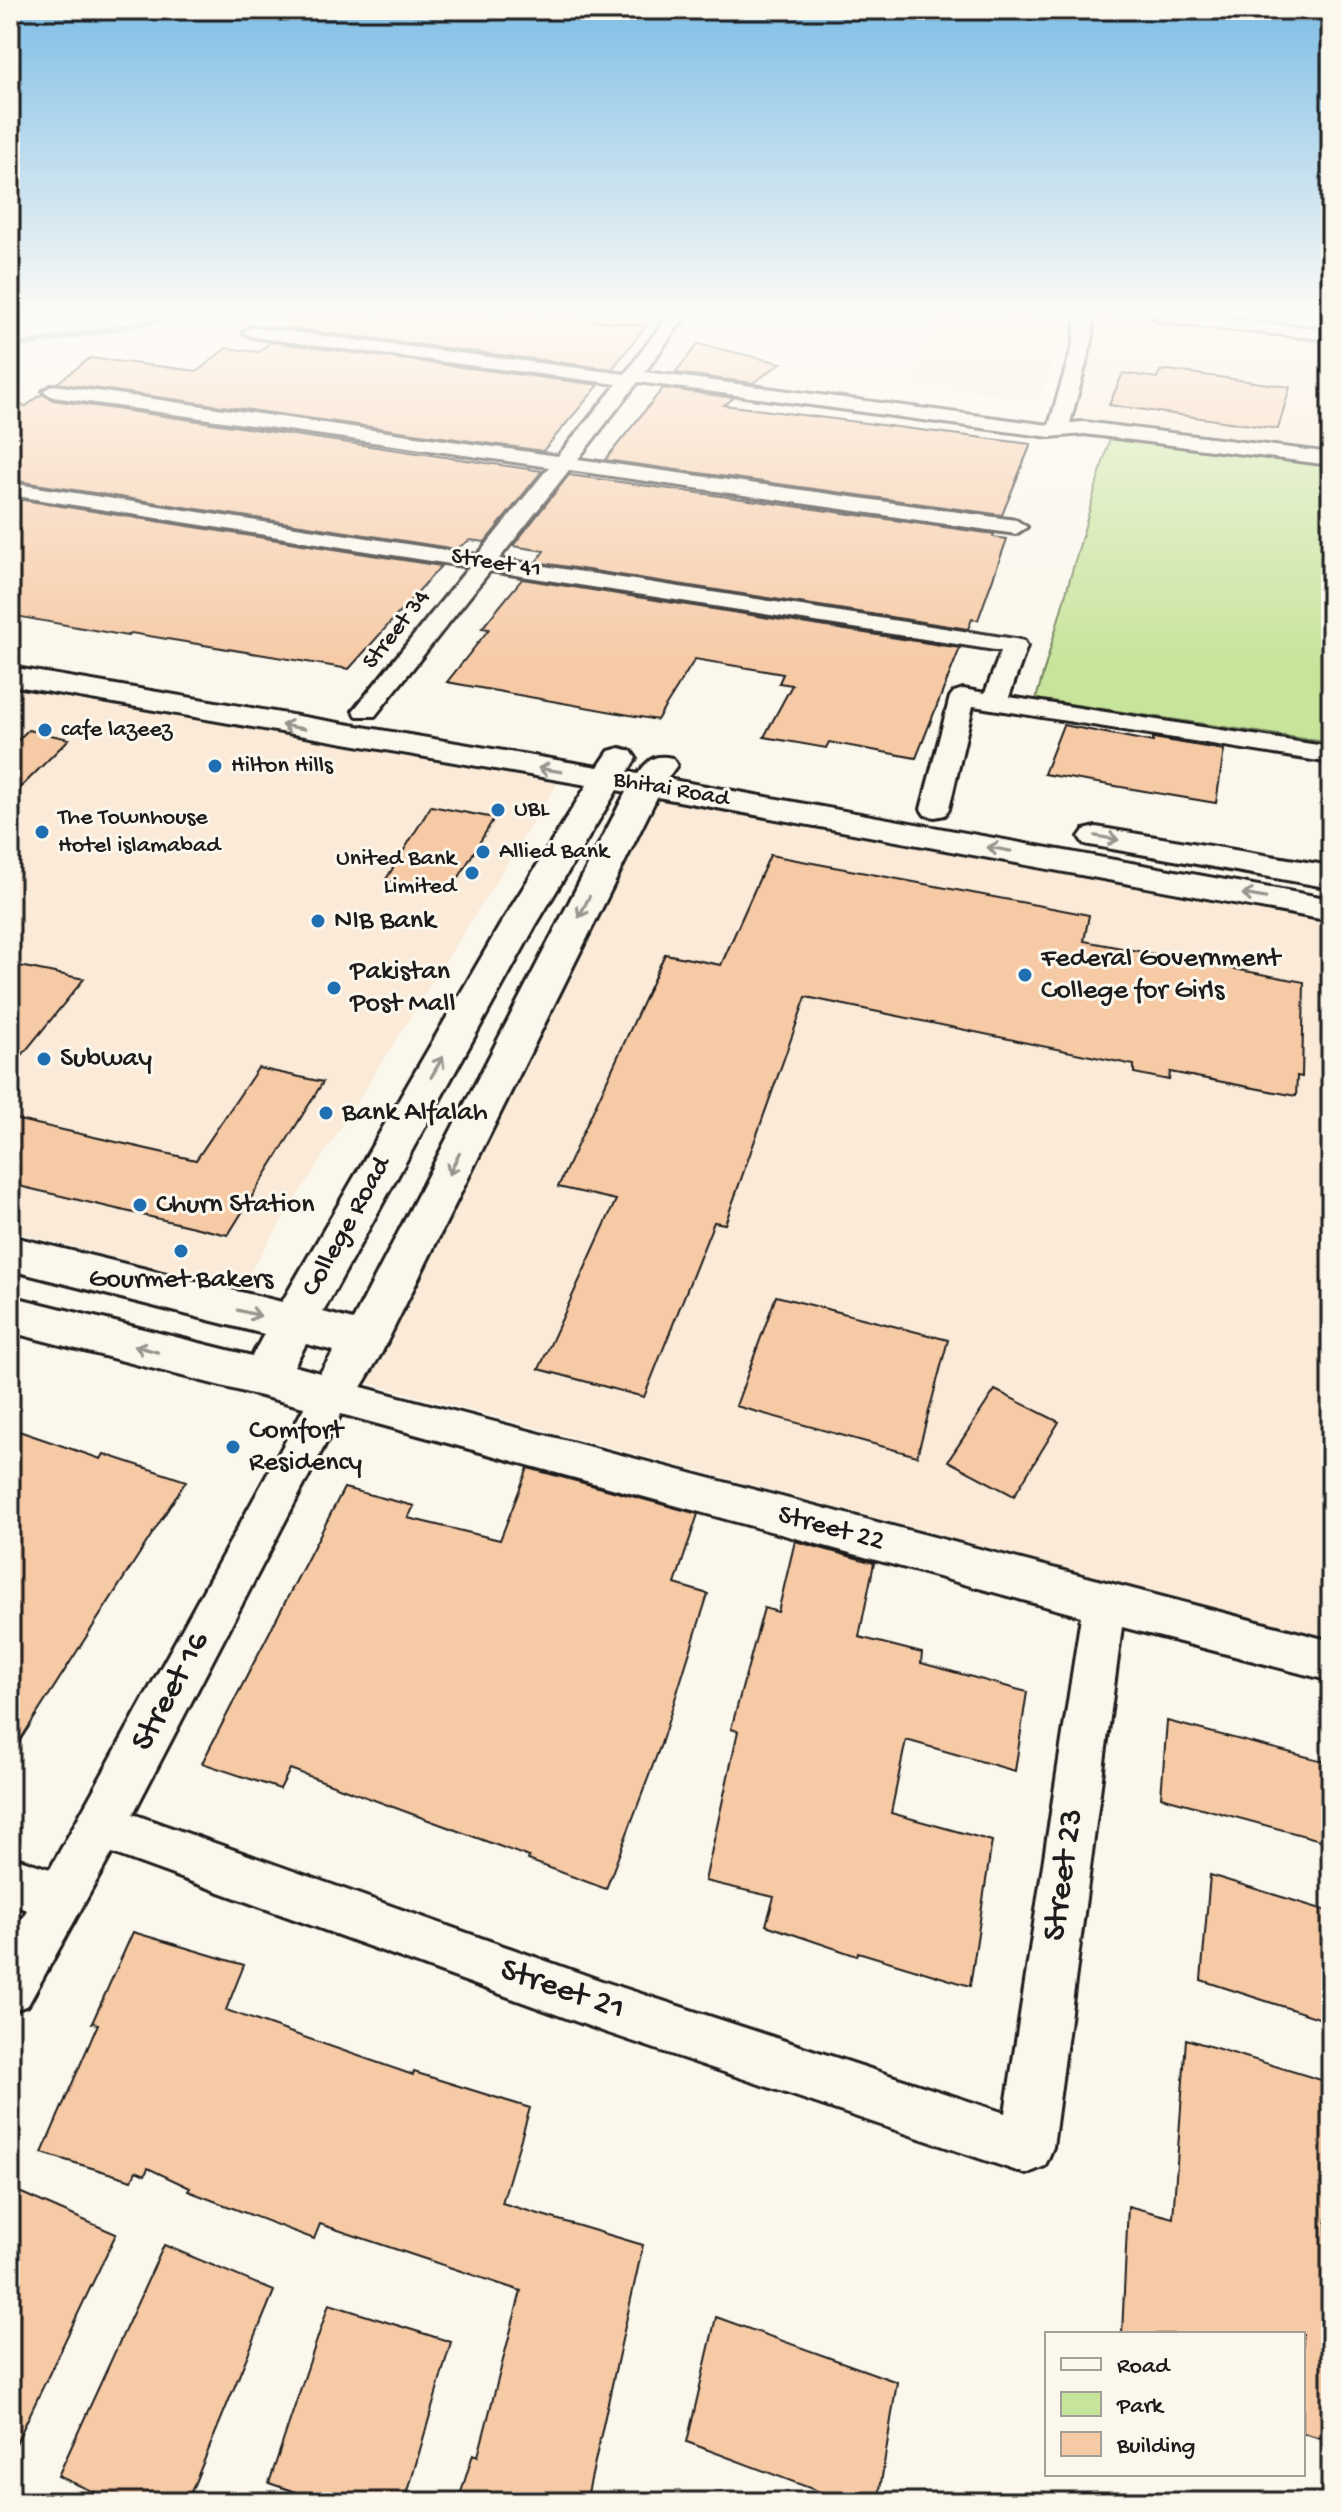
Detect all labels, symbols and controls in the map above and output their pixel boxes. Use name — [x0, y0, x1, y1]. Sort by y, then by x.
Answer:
street label: Street 41 — [449, 543, 543, 585]
street label: Street 34 — [357, 584, 438, 676]
place label: cafe lazeez — [61, 716, 174, 745]
one-way arrow — [281, 719, 306, 734]
marker: cafe lazeez — [36, 721, 54, 739]
place label: Hilton Hills — [231, 752, 334, 781]
marker: Hilton Hills — [206, 757, 224, 775]
one-way arrow — [537, 762, 563, 777]
street label: Bhitai Road — [610, 765, 733, 815]
place label: UBL — [514, 796, 550, 825]
marker: UBL — [489, 801, 507, 819]
place label: The Townhouse Hotel islamabad — [56, 804, 222, 861]
marker: The Townhouse Hotel islamabad — [33, 823, 51, 841]
one-way arrow — [1094, 832, 1120, 847]
place label: Allied Bank — [499, 838, 611, 867]
one-way arrow — [986, 841, 1012, 856]
marker: Allied Bank — [474, 843, 492, 861]
place label: United Bank Limited — [336, 845, 458, 902]
marker: United Bank Limited — [463, 864, 481, 882]
one-way arrow — [1242, 888, 1267, 903]
one-way arrow — [576, 895, 592, 919]
place label: NIB Bank — [334, 905, 438, 938]
marker: NIB Bank — [309, 912, 327, 930]
place label: Federal Government College for Girls — [1040, 943, 1283, 1008]
place label: Pakistan Post Mall — [349, 956, 456, 1021]
marker: Federal Government College for Girls — [1016, 966, 1034, 984]
marker: Pakistan Post Mall — [325, 979, 343, 997]
place label: Subway — [60, 1043, 152, 1076]
marker: Subway — [35, 1050, 53, 1068]
one-way arrow — [430, 1056, 445, 1080]
place label: Bank Alfalah — [341, 1097, 488, 1130]
marker: Bank Alfalah — [317, 1104, 335, 1122]
street label: College Road — [295, 1149, 400, 1303]
one-way arrow — [446, 1152, 462, 1176]
place label: Churn Station — [156, 1189, 315, 1222]
marker: Churn Station — [131, 1196, 149, 1214]
marker: Gourmet Bakers — [172, 1242, 190, 1260]
place label: Gourmet Bakers — [89, 1264, 274, 1297]
one-way arrow — [235, 1306, 261, 1321]
one-way arrow — [134, 1341, 160, 1356]
place label: Comfort Residency — [249, 1415, 362, 1480]
marker: Comfort Residency — [224, 1438, 242, 1456]
street label: Street 22 — [774, 1499, 888, 1559]
street label: Street 16 — [124, 1625, 220, 1759]
street label: Street 23 — [1036, 1806, 1094, 1944]
street label: Street 21 — [494, 1951, 630, 2031]
legend — [1045, 2332, 1305, 2476]
text: Road — [1117, 2353, 1171, 2382]
text: Park — [1116, 2393, 1165, 2422]
text: Building — [1116, 2433, 1195, 2462]

